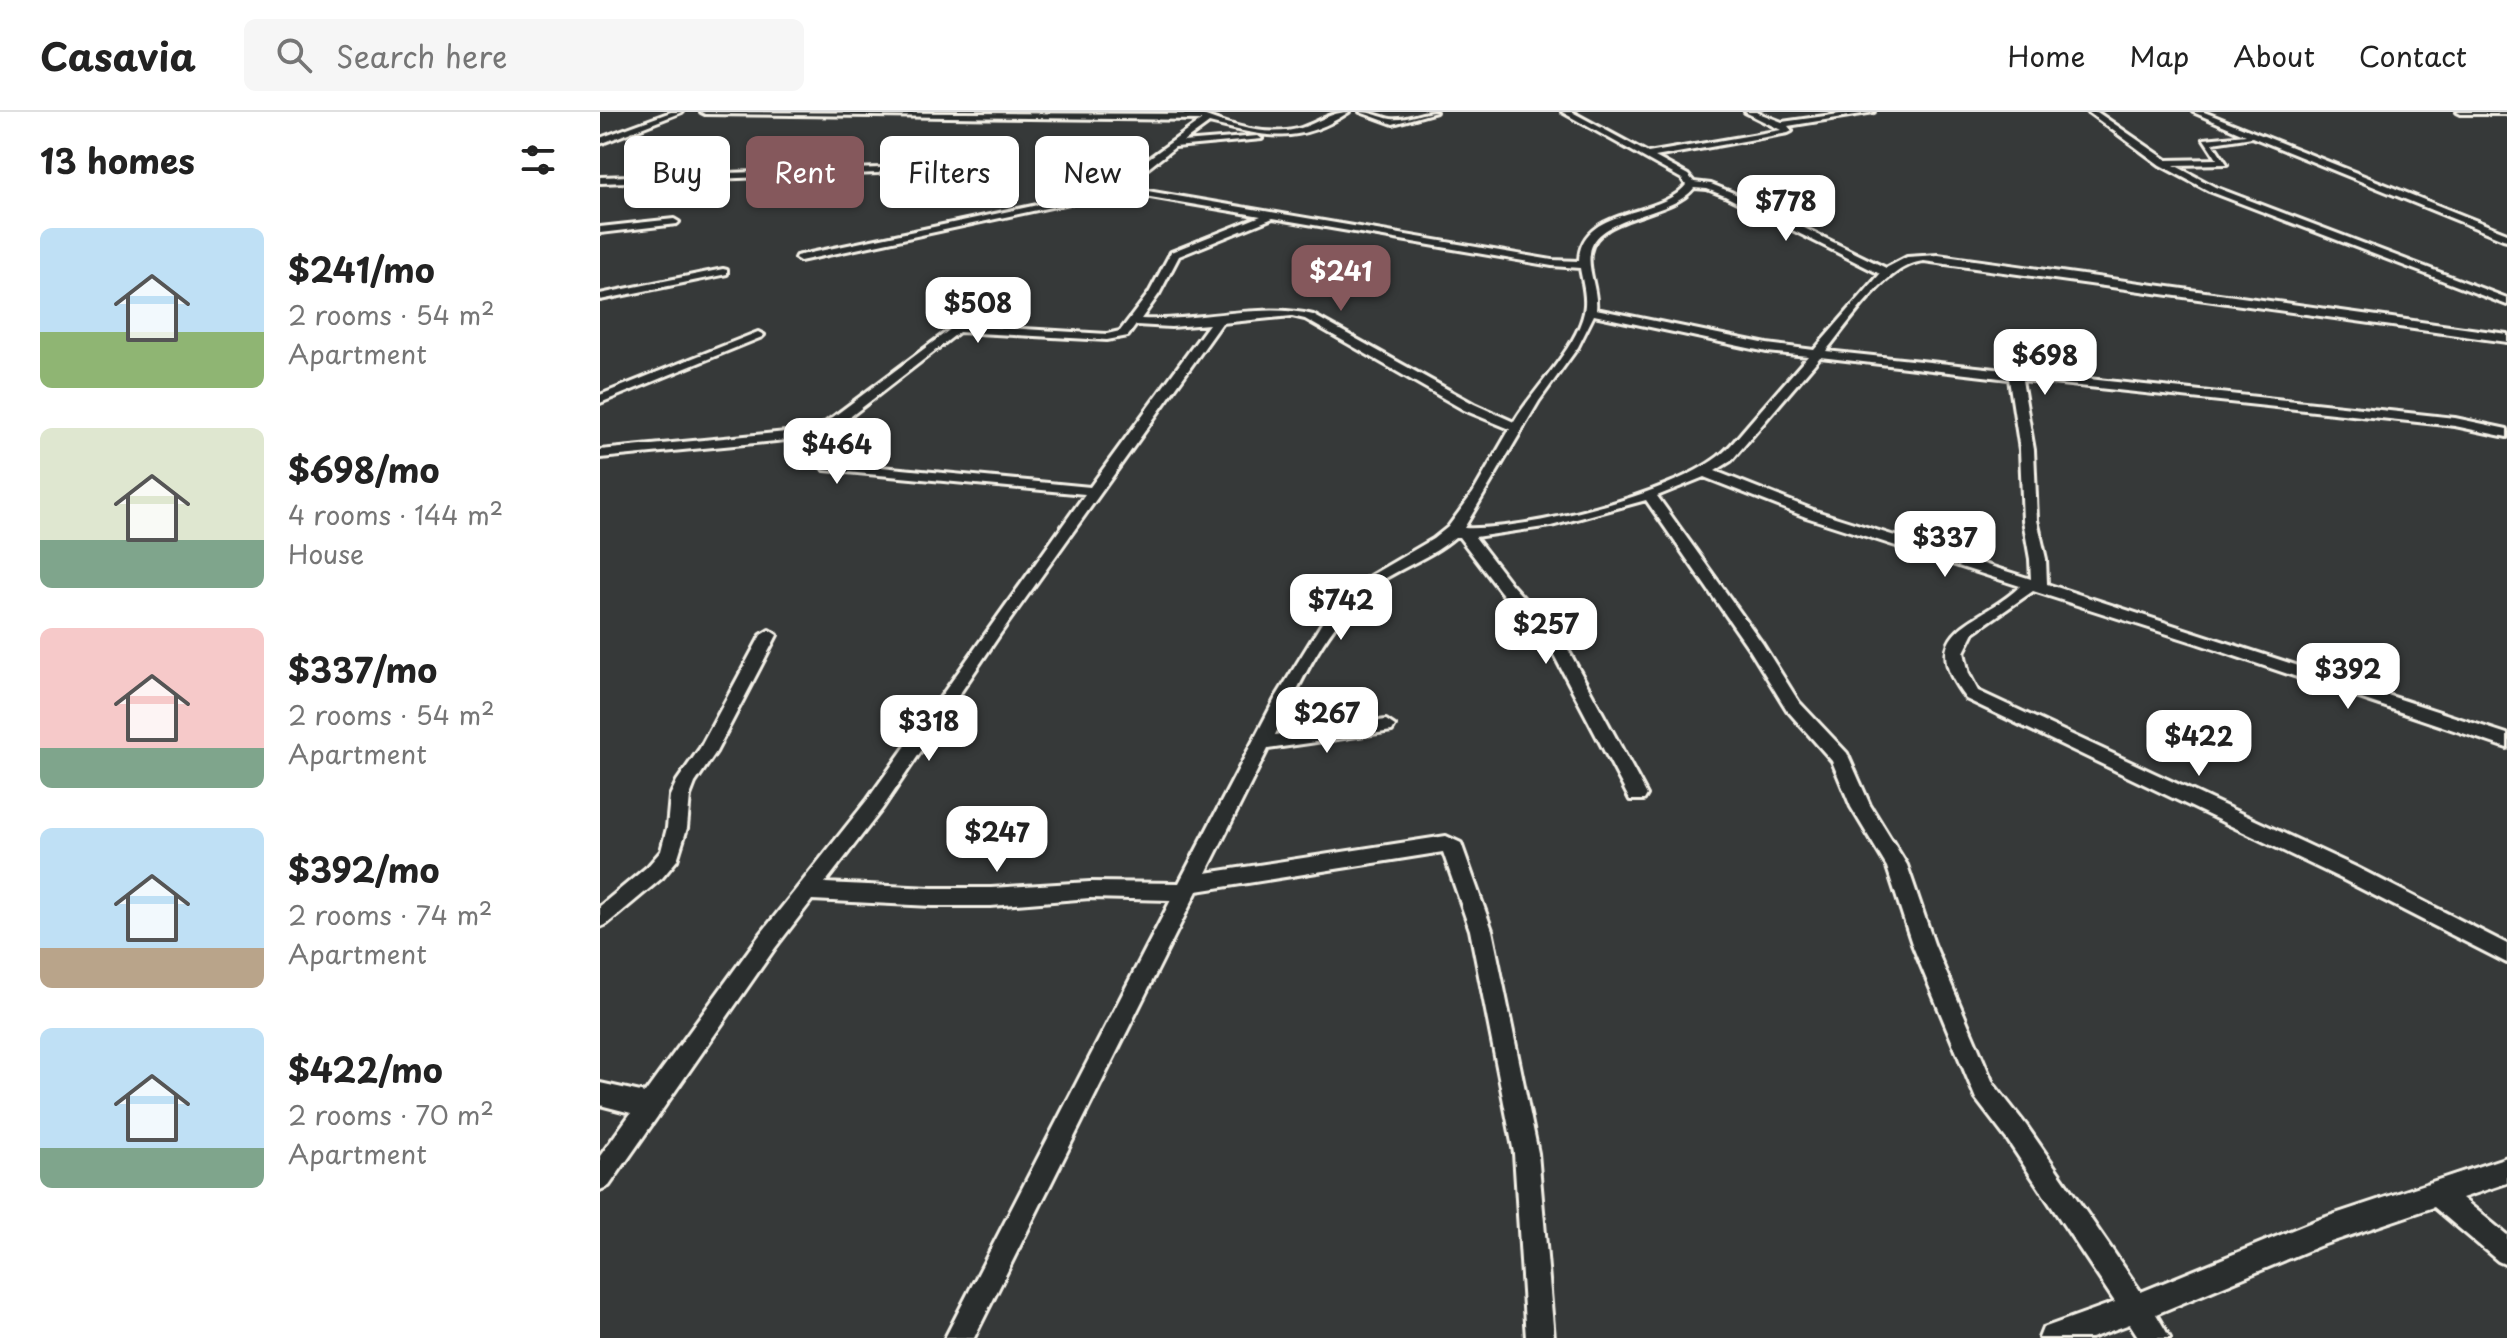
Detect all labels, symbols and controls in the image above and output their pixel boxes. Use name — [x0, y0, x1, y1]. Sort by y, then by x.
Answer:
search box — [244, 19, 804, 91]
text: Casavia — [40, 27, 196, 84]
icon: search — [272, 33, 316, 77]
text: Search here — [336, 33, 507, 78]
text: Home — [2007, 34, 2085, 77]
text: Map — [2129, 34, 2189, 77]
text: About — [2233, 34, 2315, 77]
text: Contact — [2359, 34, 2467, 77]
text: 13 homes — [40, 134, 195, 186]
chip: Buy — [624, 136, 730, 208]
chip: Rent — [746, 136, 864, 208]
chip: Filters — [880, 136, 1019, 208]
chip: New — [1035, 136, 1149, 208]
icon: filters — [516, 138, 560, 182]
pin: $778 — [1739, 175, 1833, 243]
text: $778 — [1755, 181, 1817, 220]
text: $241/mo — [288, 243, 435, 295]
pin: $241 — [1294, 245, 1388, 313]
text: $241 — [1310, 251, 1372, 290]
icon: home — [104, 260, 200, 356]
pin: $508 — [931, 277, 1025, 345]
text: $508 — [944, 283, 1012, 322]
text: 2 rooms · 54 m² — [288, 295, 495, 334]
pin: $698 — [1998, 329, 2092, 397]
text: Apartment — [288, 334, 427, 373]
text: $698 — [2012, 335, 2078, 374]
pin: $464 — [790, 418, 884, 486]
text: $464 — [802, 424, 872, 463]
text: $698/mo — [288, 443, 439, 495]
icon: home — [104, 460, 200, 556]
text: 4 rooms · 144 m² — [288, 495, 503, 534]
pin: $337 — [1898, 511, 1992, 579]
text: $337 — [1913, 517, 1977, 556]
text: House — [288, 534, 364, 573]
pin: $742 — [1294, 574, 1388, 642]
text: $742 — [1308, 580, 1374, 619]
pin: $257 — [1499, 598, 1593, 666]
text: $257 — [1513, 604, 1579, 643]
text: $337/mo — [288, 643, 437, 695]
pin: $392 — [2301, 643, 2395, 711]
text: $392 — [2315, 649, 2381, 688]
icon: home — [104, 660, 200, 756]
pin: $267 — [1280, 687, 1374, 755]
text: $267 — [1294, 693, 1360, 732]
text: 2 rooms · 54 m² — [288, 695, 495, 734]
pin: $318 — [882, 695, 976, 763]
text: $318 — [898, 701, 960, 740]
pin: $422 — [2152, 710, 2246, 778]
text: $422 — [2164, 716, 2234, 755]
text: Apartment — [288, 734, 427, 773]
pin: $247 — [950, 806, 1044, 874]
text: $247 — [964, 812, 1030, 851]
text: $392/mo — [288, 843, 439, 895]
icon: home — [104, 860, 200, 956]
text: 2 rooms · 74 m² — [288, 895, 492, 934]
text: Apartment — [288, 934, 427, 973]
text: $422/mo — [288, 1043, 443, 1095]
icon: home — [104, 1060, 200, 1156]
text: 2 rooms · 70 m² — [288, 1095, 494, 1134]
text: Apartment — [288, 1134, 427, 1173]

